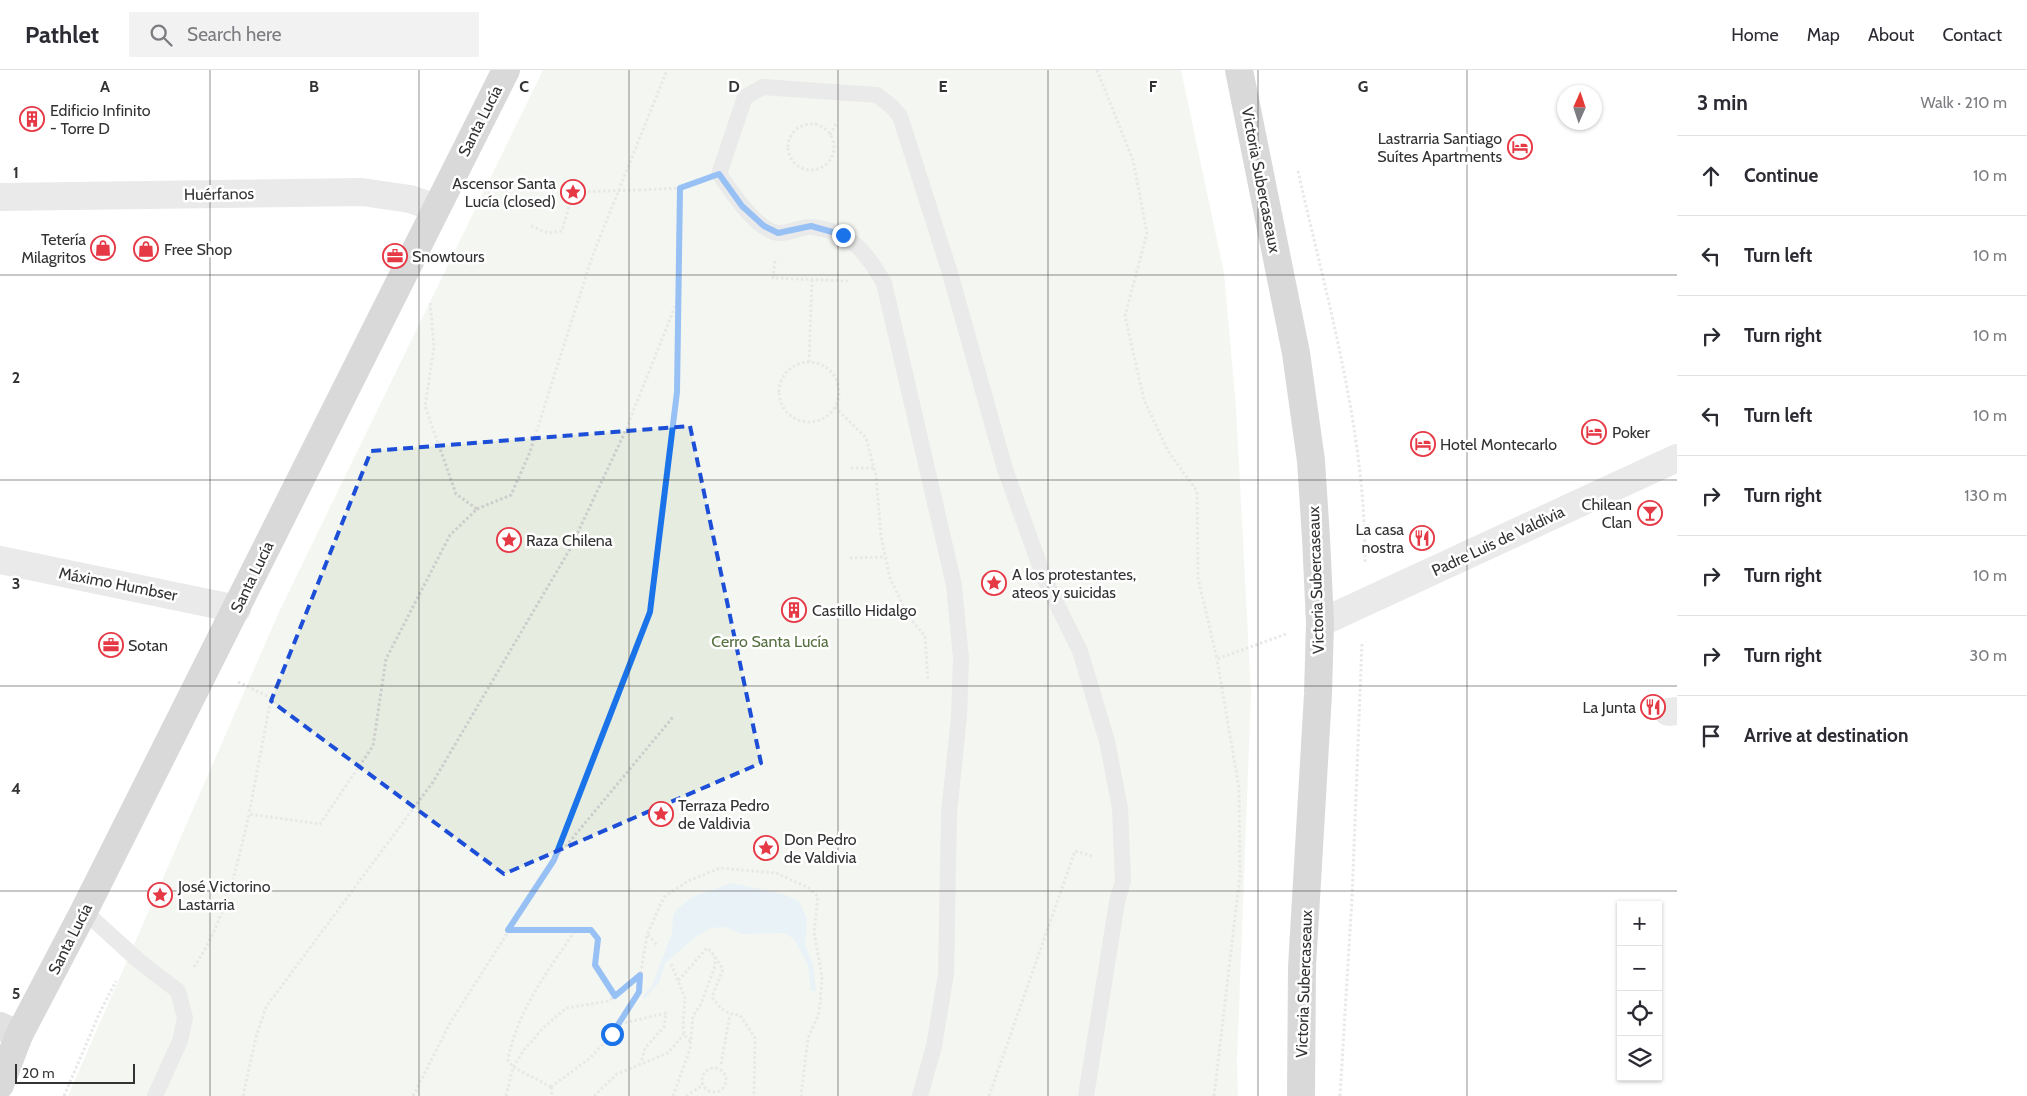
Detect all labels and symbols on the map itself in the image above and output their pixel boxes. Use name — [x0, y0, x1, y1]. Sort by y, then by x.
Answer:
text: A — [100, 77, 110, 96]
text: B — [309, 77, 319, 96]
text: C — [519, 77, 529, 96]
text: D — [728, 77, 740, 96]
text: E — [938, 77, 948, 96]
text: F — [1149, 77, 1158, 96]
text: G — [1358, 77, 1368, 96]
street label: Santa Lucía — [454, 82, 506, 160]
north arrow — [1557, 85, 1602, 130]
place label: Edificio Infinito - Torre D — [50, 101, 151, 138]
building icon: Edificio Infinito - Torre D — [19, 106, 45, 132]
street label: Victoria Subercaseaux — [1238, 106, 1285, 255]
place label: Lastrarria Santiago Suítes Apartments — [1377, 129, 1502, 166]
hotel icon: Lastrarria Santiago Suítes Apartments — [1507, 134, 1533, 160]
text: 1 — [13, 163, 19, 182]
place label: Ascensor Santa Lucía (closed) — [452, 174, 556, 211]
place icon: Ascensor Santa Lucía (closed) — [560, 179, 586, 205]
street label: Huérfanos — [184, 184, 255, 204]
route end — [832, 224, 855, 247]
place label: Tetería Milagritos — [21, 230, 86, 267]
shop icon: Tetería Milagritos — [90, 235, 116, 261]
shop icon: Free Shop — [133, 236, 159, 262]
place label: Free Shop — [164, 240, 232, 259]
office icon: Snowtours — [382, 243, 408, 269]
place label: Snowtours — [412, 247, 485, 266]
text: 2 — [12, 368, 20, 387]
hotel icon: Poker — [1581, 419, 1607, 445]
place label: Poker — [1612, 423, 1651, 442]
hotel icon: Hotel Montecarlo — [1410, 431, 1436, 457]
place label: Hotel Montecarlo — [1440, 435, 1557, 454]
place label: Chilean Clan — [1582, 495, 1632, 532]
bar icon: Chilean Clan — [1637, 500, 1663, 526]
street label: Padre Luis de Valdivia — [1429, 502, 1568, 580]
street label: Victoria Subercaseaux — [1304, 505, 1328, 654]
place label: La casa nostra — [1355, 520, 1404, 557]
restaurant icon: La casa nostra — [1409, 525, 1435, 551]
place icon: Raza Chilena — [496, 527, 522, 553]
place label: Raza Chilena — [526, 531, 613, 550]
street label: Santa Lucía — [227, 538, 278, 616]
street label: Máximo Humbser — [57, 563, 180, 605]
place label: A los protestantes, ateos y suicidas — [1012, 565, 1136, 602]
place icon: A los protestantes, ateos y suicidas — [981, 570, 1007, 596]
text: 3 — [12, 574, 20, 593]
building icon: Castillo Hidalgo — [781, 597, 807, 623]
place label: Castillo Hidalgo — [812, 601, 917, 620]
office icon: Sotan — [98, 632, 124, 658]
park label: Cerro Santa Lucía — [711, 632, 829, 651]
place label: Sotan — [128, 636, 168, 655]
restaurant icon: La Junta — [1640, 694, 1666, 720]
place label: La Junta — [1583, 698, 1636, 717]
text: 4 — [11, 779, 21, 798]
place label: Terraza Pedro de Valdivia — [678, 796, 770, 833]
place icon: Terraza Pedro de Valdivia — [648, 801, 674, 827]
place label: Don Pedro de Valdivia — [784, 830, 857, 867]
place icon: Don Pedro de Valdivia — [753, 835, 779, 861]
place label: José Victorino Lastarria — [177, 877, 271, 914]
place icon: José Victorino Lastarria — [147, 882, 173, 908]
street label: Santa Lucía — [44, 900, 96, 978]
street label: Victoria Subercaseaux — [1292, 909, 1316, 1058]
text: 5 — [12, 984, 20, 1003]
route start — [601, 1023, 624, 1046]
scale bar — [15, 1061, 135, 1084]

